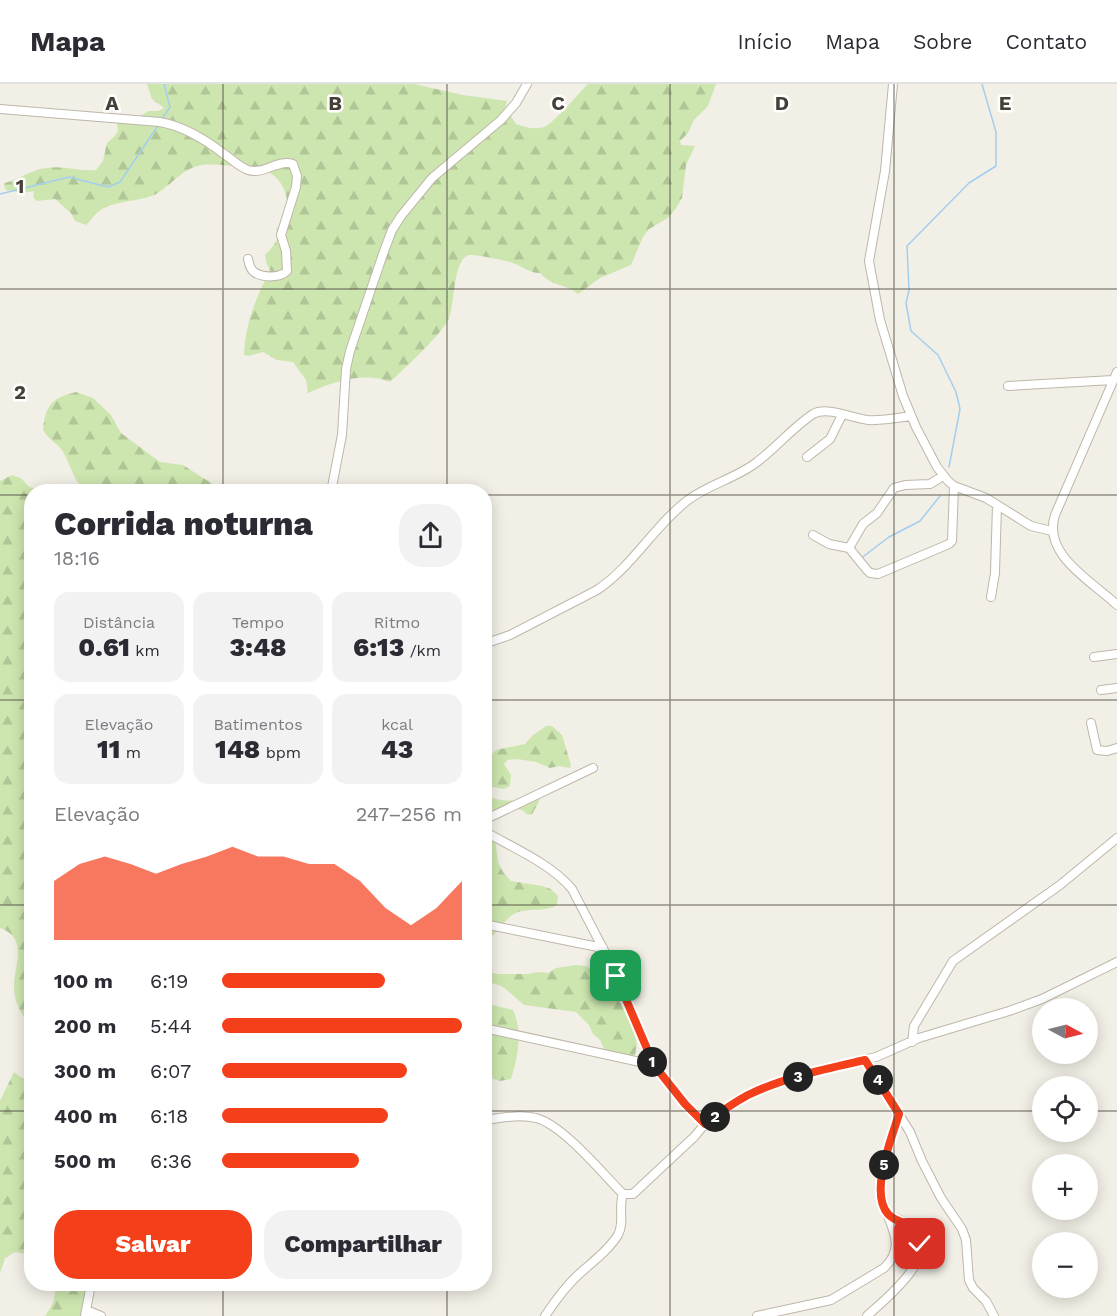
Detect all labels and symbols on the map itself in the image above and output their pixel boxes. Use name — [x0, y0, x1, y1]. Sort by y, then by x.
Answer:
text: A — [105, 91, 119, 115]
text: B — [328, 91, 342, 115]
text: C — [551, 91, 565, 115]
text: D — [775, 91, 789, 115]
text: E — [999, 91, 1011, 115]
text: 1 — [16, 174, 24, 198]
text: 2 — [14, 380, 26, 404]
pin — [590, 950, 641, 1001]
north arrow — [1032, 998, 1098, 1064]
pin: 1 — [637, 1047, 667, 1077]
pin: 3 — [783, 1062, 813, 1092]
pin: 4 — [863, 1065, 893, 1095]
pin: 2 — [700, 1102, 730, 1132]
pin: 5 — [869, 1150, 899, 1180]
pin — [894, 1218, 945, 1269]

